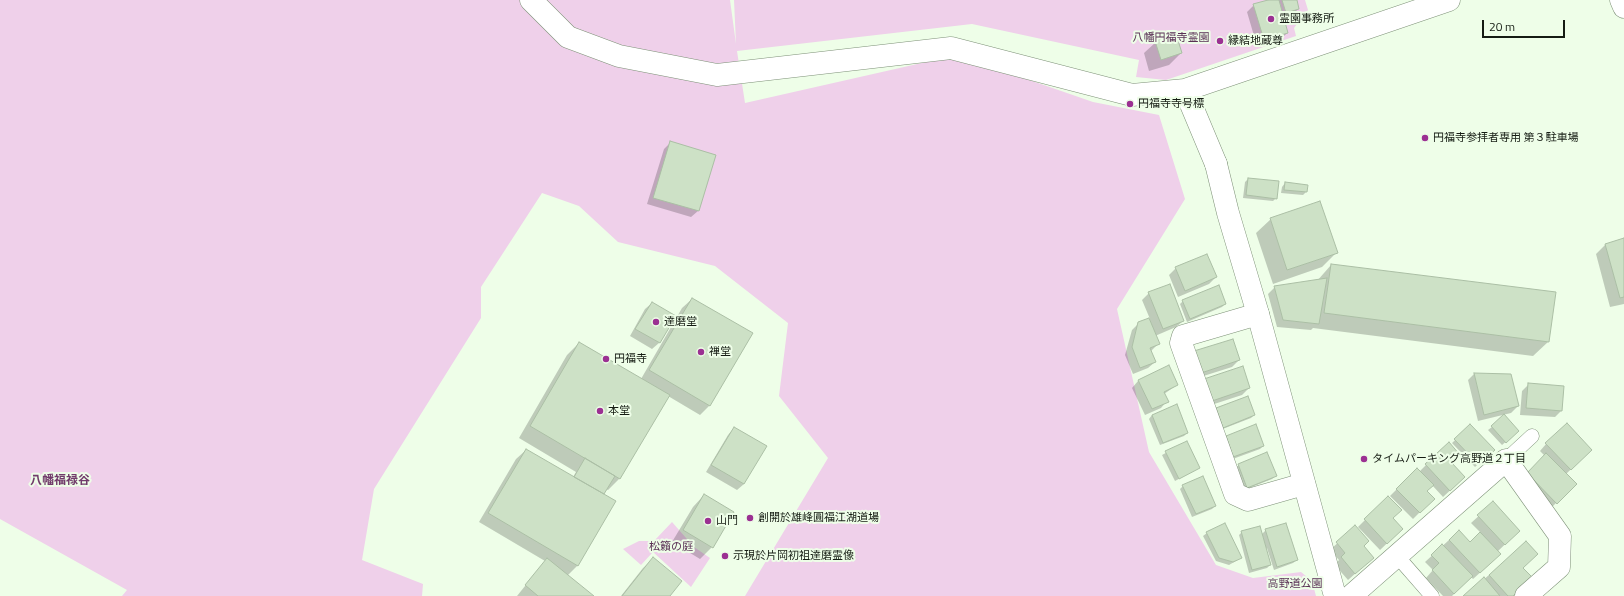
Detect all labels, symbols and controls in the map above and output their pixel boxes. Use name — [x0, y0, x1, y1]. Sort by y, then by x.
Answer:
place label: 霊園事務所 — [1279, 12, 1334, 26]
scale bar — [1484, 12, 1567, 38]
marker: 霊園事務所 — [1266, 14, 1276, 24]
text: 20 m — [1489, 17, 1515, 36]
park label: 八幡円福寺霊園 — [1133, 31, 1209, 45]
place label: 縁結地蔵尊 — [1228, 34, 1283, 48]
marker: 縁結地蔵尊 — [1215, 36, 1225, 46]
place label: 円福寺寺号標 — [1138, 97, 1204, 111]
marker: 円福寺寺号標 — [1125, 99, 1135, 109]
place label: 円福寺参拝者専用 第３駐車場 — [1433, 131, 1578, 145]
marker: 円福寺参拝者専用 第３駐車場 — [1420, 133, 1430, 143]
place label: 達磨堂 — [664, 315, 697, 329]
marker: 達磨堂 — [651, 317, 661, 327]
place label: 禅堂 — [709, 345, 731, 359]
marker: 禅堂 — [696, 347, 706, 357]
place label: 円福寺 — [614, 352, 647, 366]
marker: 円福寺 — [601, 354, 611, 364]
place label: 本堂 — [608, 404, 630, 418]
marker: 本堂 — [595, 406, 605, 416]
place label: タイムパーキング高野道２丁目 — [1372, 452, 1526, 466]
marker: タイムパーキング高野道２丁目 — [1359, 454, 1369, 464]
district label: 八幡福禄谷 — [30, 474, 90, 488]
place label: 創開於雄峰圓福江湖道場 — [758, 511, 879, 525]
marker: 創開於雄峰圓福江湖道場 — [745, 513, 755, 523]
place label: 山門 — [716, 514, 738, 528]
marker: 山門 — [703, 516, 713, 526]
park label: 松籟の庭 — [649, 540, 693, 554]
place label: 示現於片岡初祖達磨霊像 — [733, 549, 854, 563]
marker: 示現於片岡初祖達磨霊像 — [720, 551, 730, 561]
park label: 高野道公園 — [1268, 577, 1322, 591]

